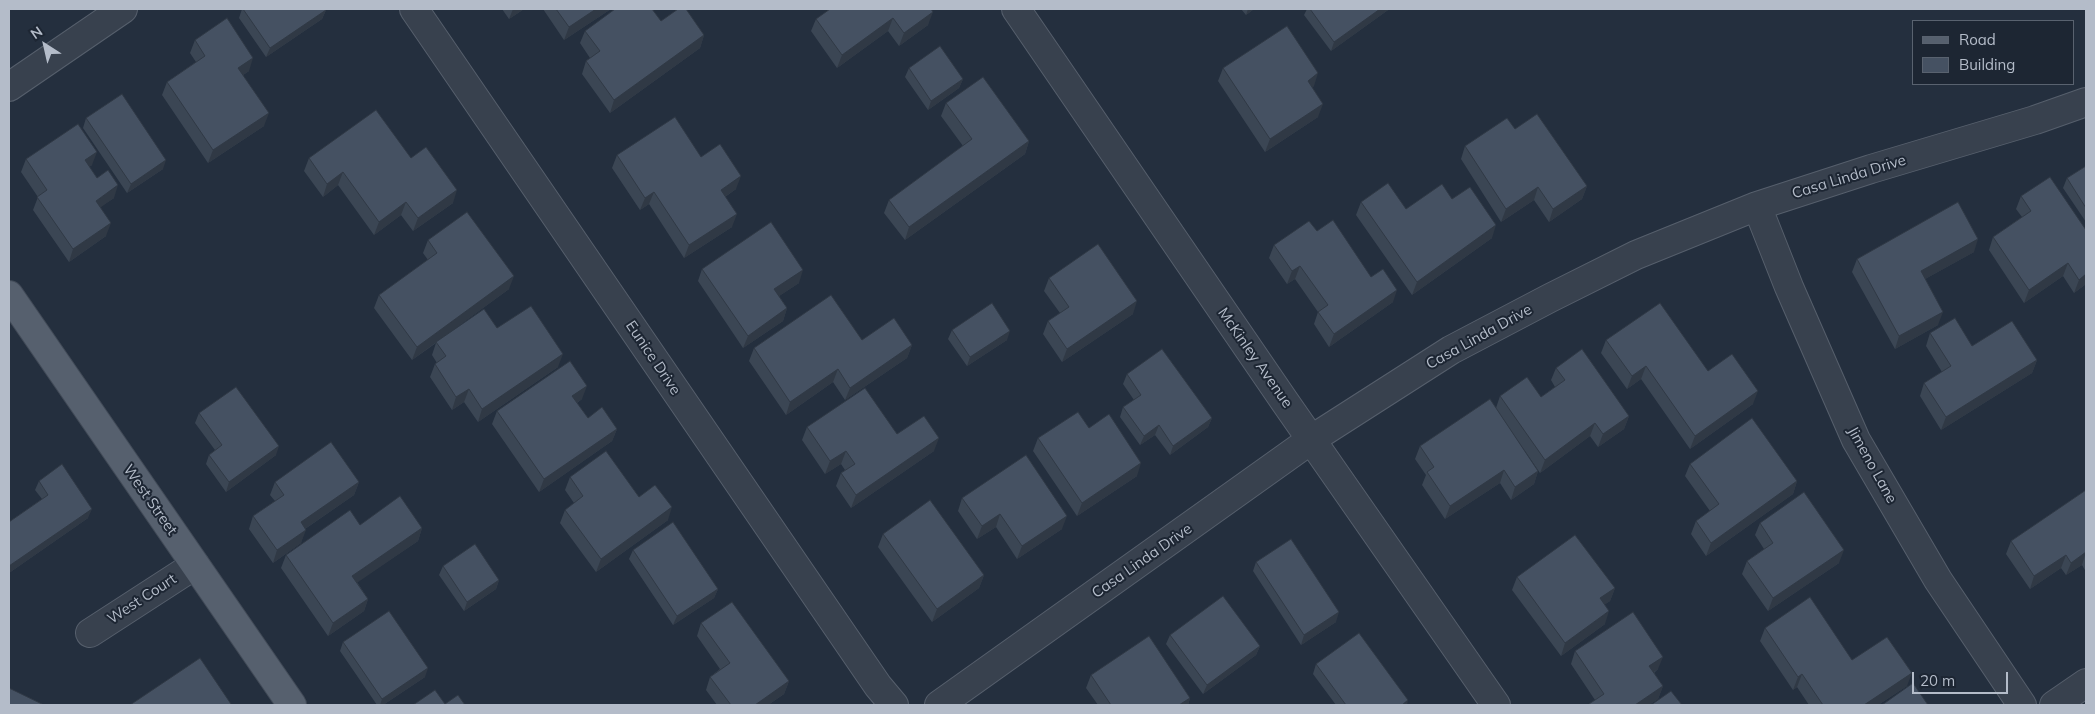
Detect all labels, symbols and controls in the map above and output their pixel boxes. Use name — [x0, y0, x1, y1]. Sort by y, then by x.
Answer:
north arrow — [20, 20, 70, 70]
legend — [1912, 20, 2075, 85]
text: N — [27, 22, 46, 43]
text: Road — [1959, 30, 1996, 49]
text: Building — [1959, 55, 2015, 74]
street label: Casa Linda Drive — [1790, 151, 1908, 203]
street label: Casa Linda Drive — [1423, 301, 1535, 373]
street label: McKinley Avenue — [1214, 305, 1296, 411]
street label: Eunice Drive — [622, 318, 684, 398]
street label: Jimeno Lane — [1843, 423, 1901, 507]
street label: West Street — [119, 461, 181, 539]
street label: Casa Linda Drive — [1088, 520, 1196, 602]
street label: West Court — [104, 570, 180, 628]
scale bar — [1915, 662, 2011, 694]
text: 20 m — [1920, 671, 1955, 690]

